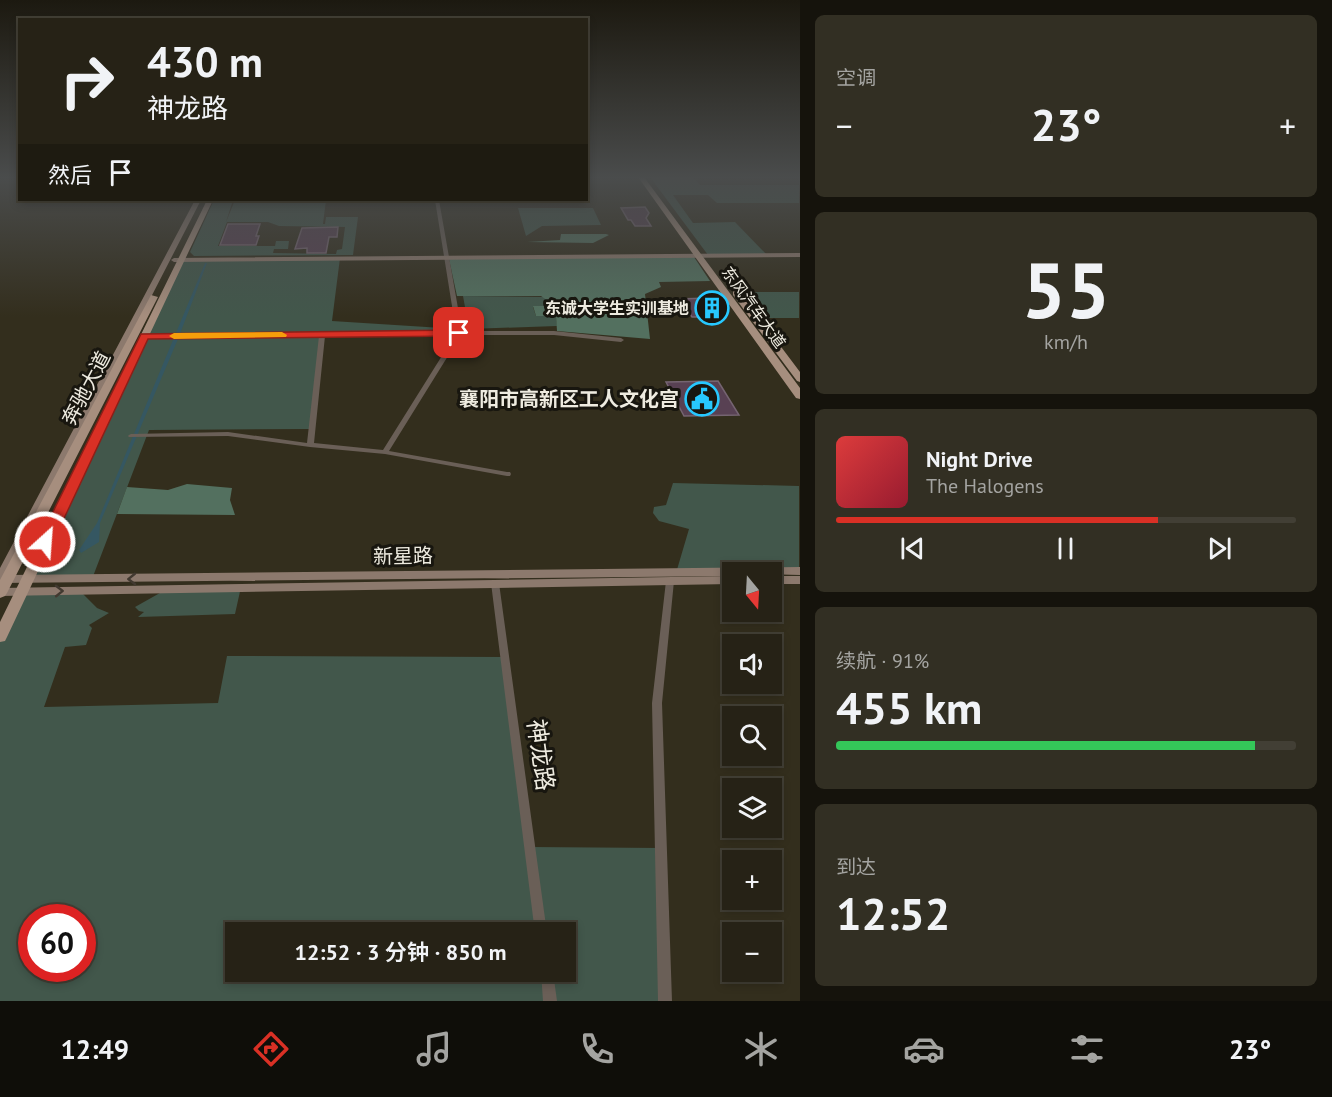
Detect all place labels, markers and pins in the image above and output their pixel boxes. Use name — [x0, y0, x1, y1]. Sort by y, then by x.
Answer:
building icon: 东诚大学生实训基地 — [694, 290, 730, 326]
place label: 东诚大学生实训基地 — [545, 298, 689, 318]
pin — [433, 307, 484, 358]
public building icon: 襄阳市高新区工人文化宫 — [684, 381, 720, 417]
place label: 襄阳市高新区工人文化宫 — [459, 386, 679, 412]

